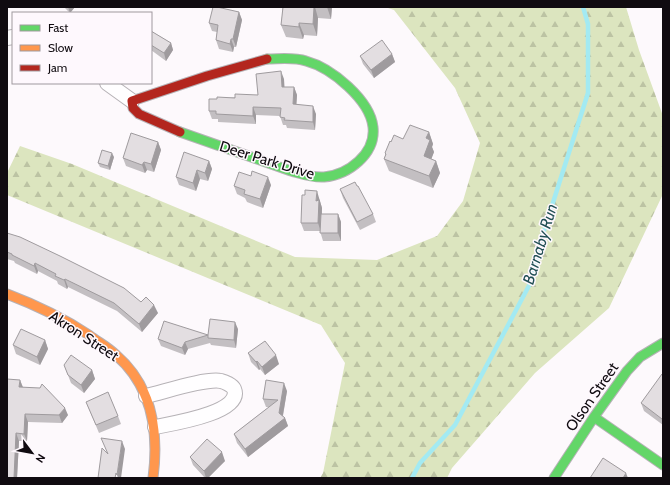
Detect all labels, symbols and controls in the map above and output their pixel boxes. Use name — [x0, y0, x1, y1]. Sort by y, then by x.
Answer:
legend — [12, 12, 152, 84]
text: Fast — [48, 20, 68, 35]
text: Slow — [48, 40, 73, 55]
text: Jam — [47, 60, 67, 75]
street label: Deer Park Drive — [217, 137, 317, 183]
water label: Barnaby Run — [519, 201, 561, 287]
street label: Akron Street — [46, 307, 122, 365]
street label: Olson Street — [562, 359, 622, 435]
north arrow — [12, 433, 52, 473]
text: N — [32, 451, 48, 465]

